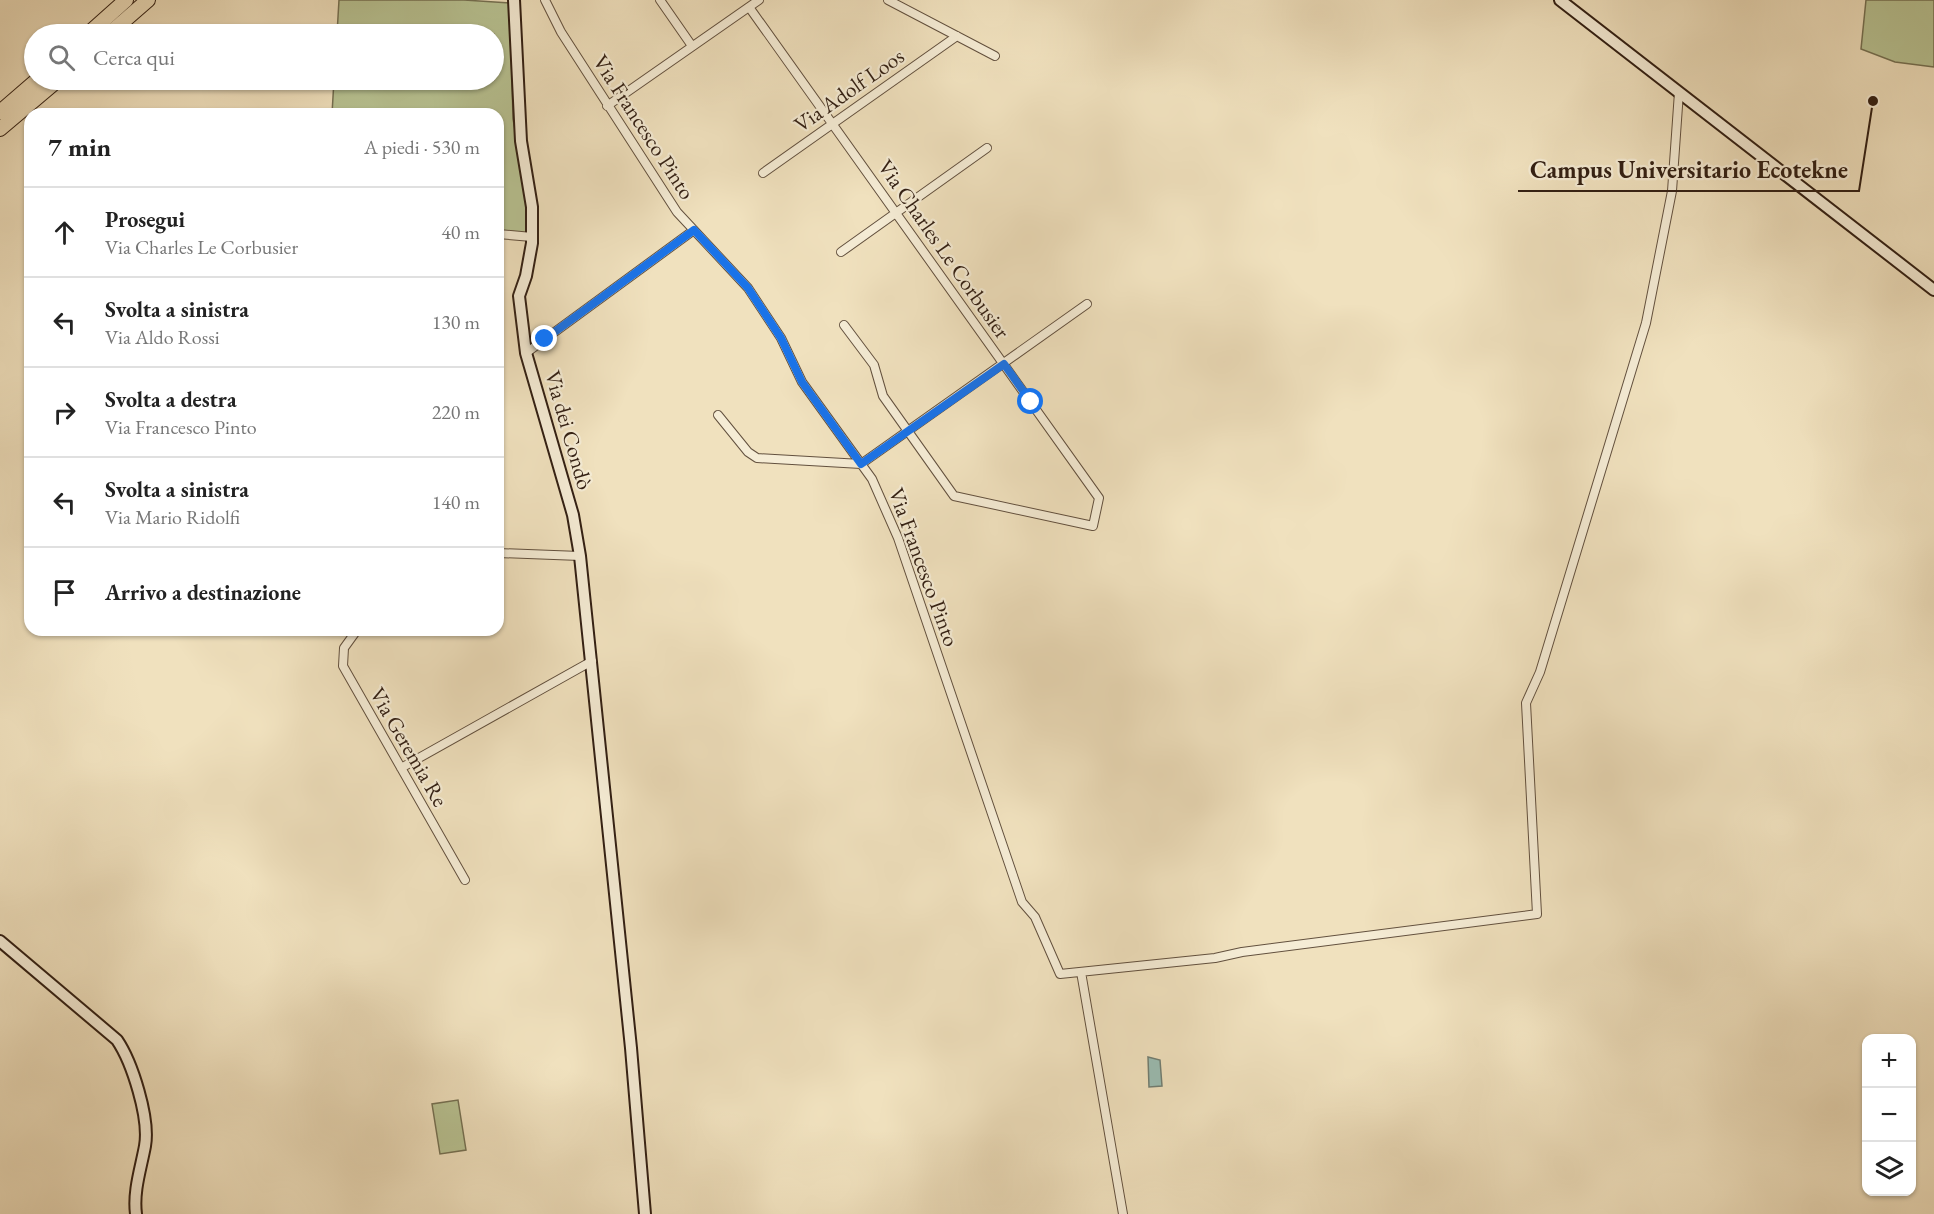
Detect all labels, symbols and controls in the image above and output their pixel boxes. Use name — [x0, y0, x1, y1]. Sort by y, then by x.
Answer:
search box — [24, 24, 504, 90]
icon: search — [45, 41, 78, 74]
street label: Via Adolf Loos — [788, 41, 910, 139]
text: Cerca qui — [93, 43, 175, 72]
street label: Via Francesco Pinto — [586, 49, 702, 205]
text: 7 min — [48, 130, 111, 164]
text: A piedi · 530 m — [364, 134, 480, 160]
callout: Campus Universitario Ecotekne — [1518, 149, 1859, 191]
street label: Via Charles Le Corbusier — [871, 154, 1017, 345]
text: Campus Universitario Ecotekne — [1530, 154, 1848, 185]
text: Prosegui — [105, 205, 185, 234]
icon: ahead — [48, 216, 81, 249]
text: 40 m — [441, 219, 480, 245]
text: Via Charles Le Corbusier — [105, 234, 298, 260]
text: Svolta a sinistra — [105, 295, 249, 324]
icon: left — [48, 306, 81, 339]
text: 130 m — [432, 309, 480, 335]
text: Via Aldo Rossi — [105, 324, 220, 350]
route end — [531, 325, 557, 351]
street label: Via dei Condò — [538, 367, 600, 493]
text: Svolta a destra — [105, 385, 237, 414]
route start — [1017, 388, 1043, 414]
icon: right — [48, 396, 81, 429]
text: 220 m — [432, 399, 480, 425]
text: Via Francesco Pinto — [105, 414, 257, 440]
text: Svolta a sinistra — [105, 475, 249, 504]
street label: Via Francesco Pinto — [882, 484, 966, 650]
icon: left — [48, 486, 81, 519]
text: 140 m — [432, 489, 480, 515]
text: Via Mario Ridolfi — [105, 504, 240, 530]
icon: arrive — [48, 576, 81, 609]
text: Arrivo a destinazione — [105, 578, 301, 607]
street label: Via Geremia Re — [363, 682, 455, 812]
map controls — [1862, 1034, 1916, 1196]
button: + — [1862, 1034, 1916, 1088]
button: − — [1862, 1088, 1916, 1142]
button: layers — [1862, 1142, 1916, 1196]

